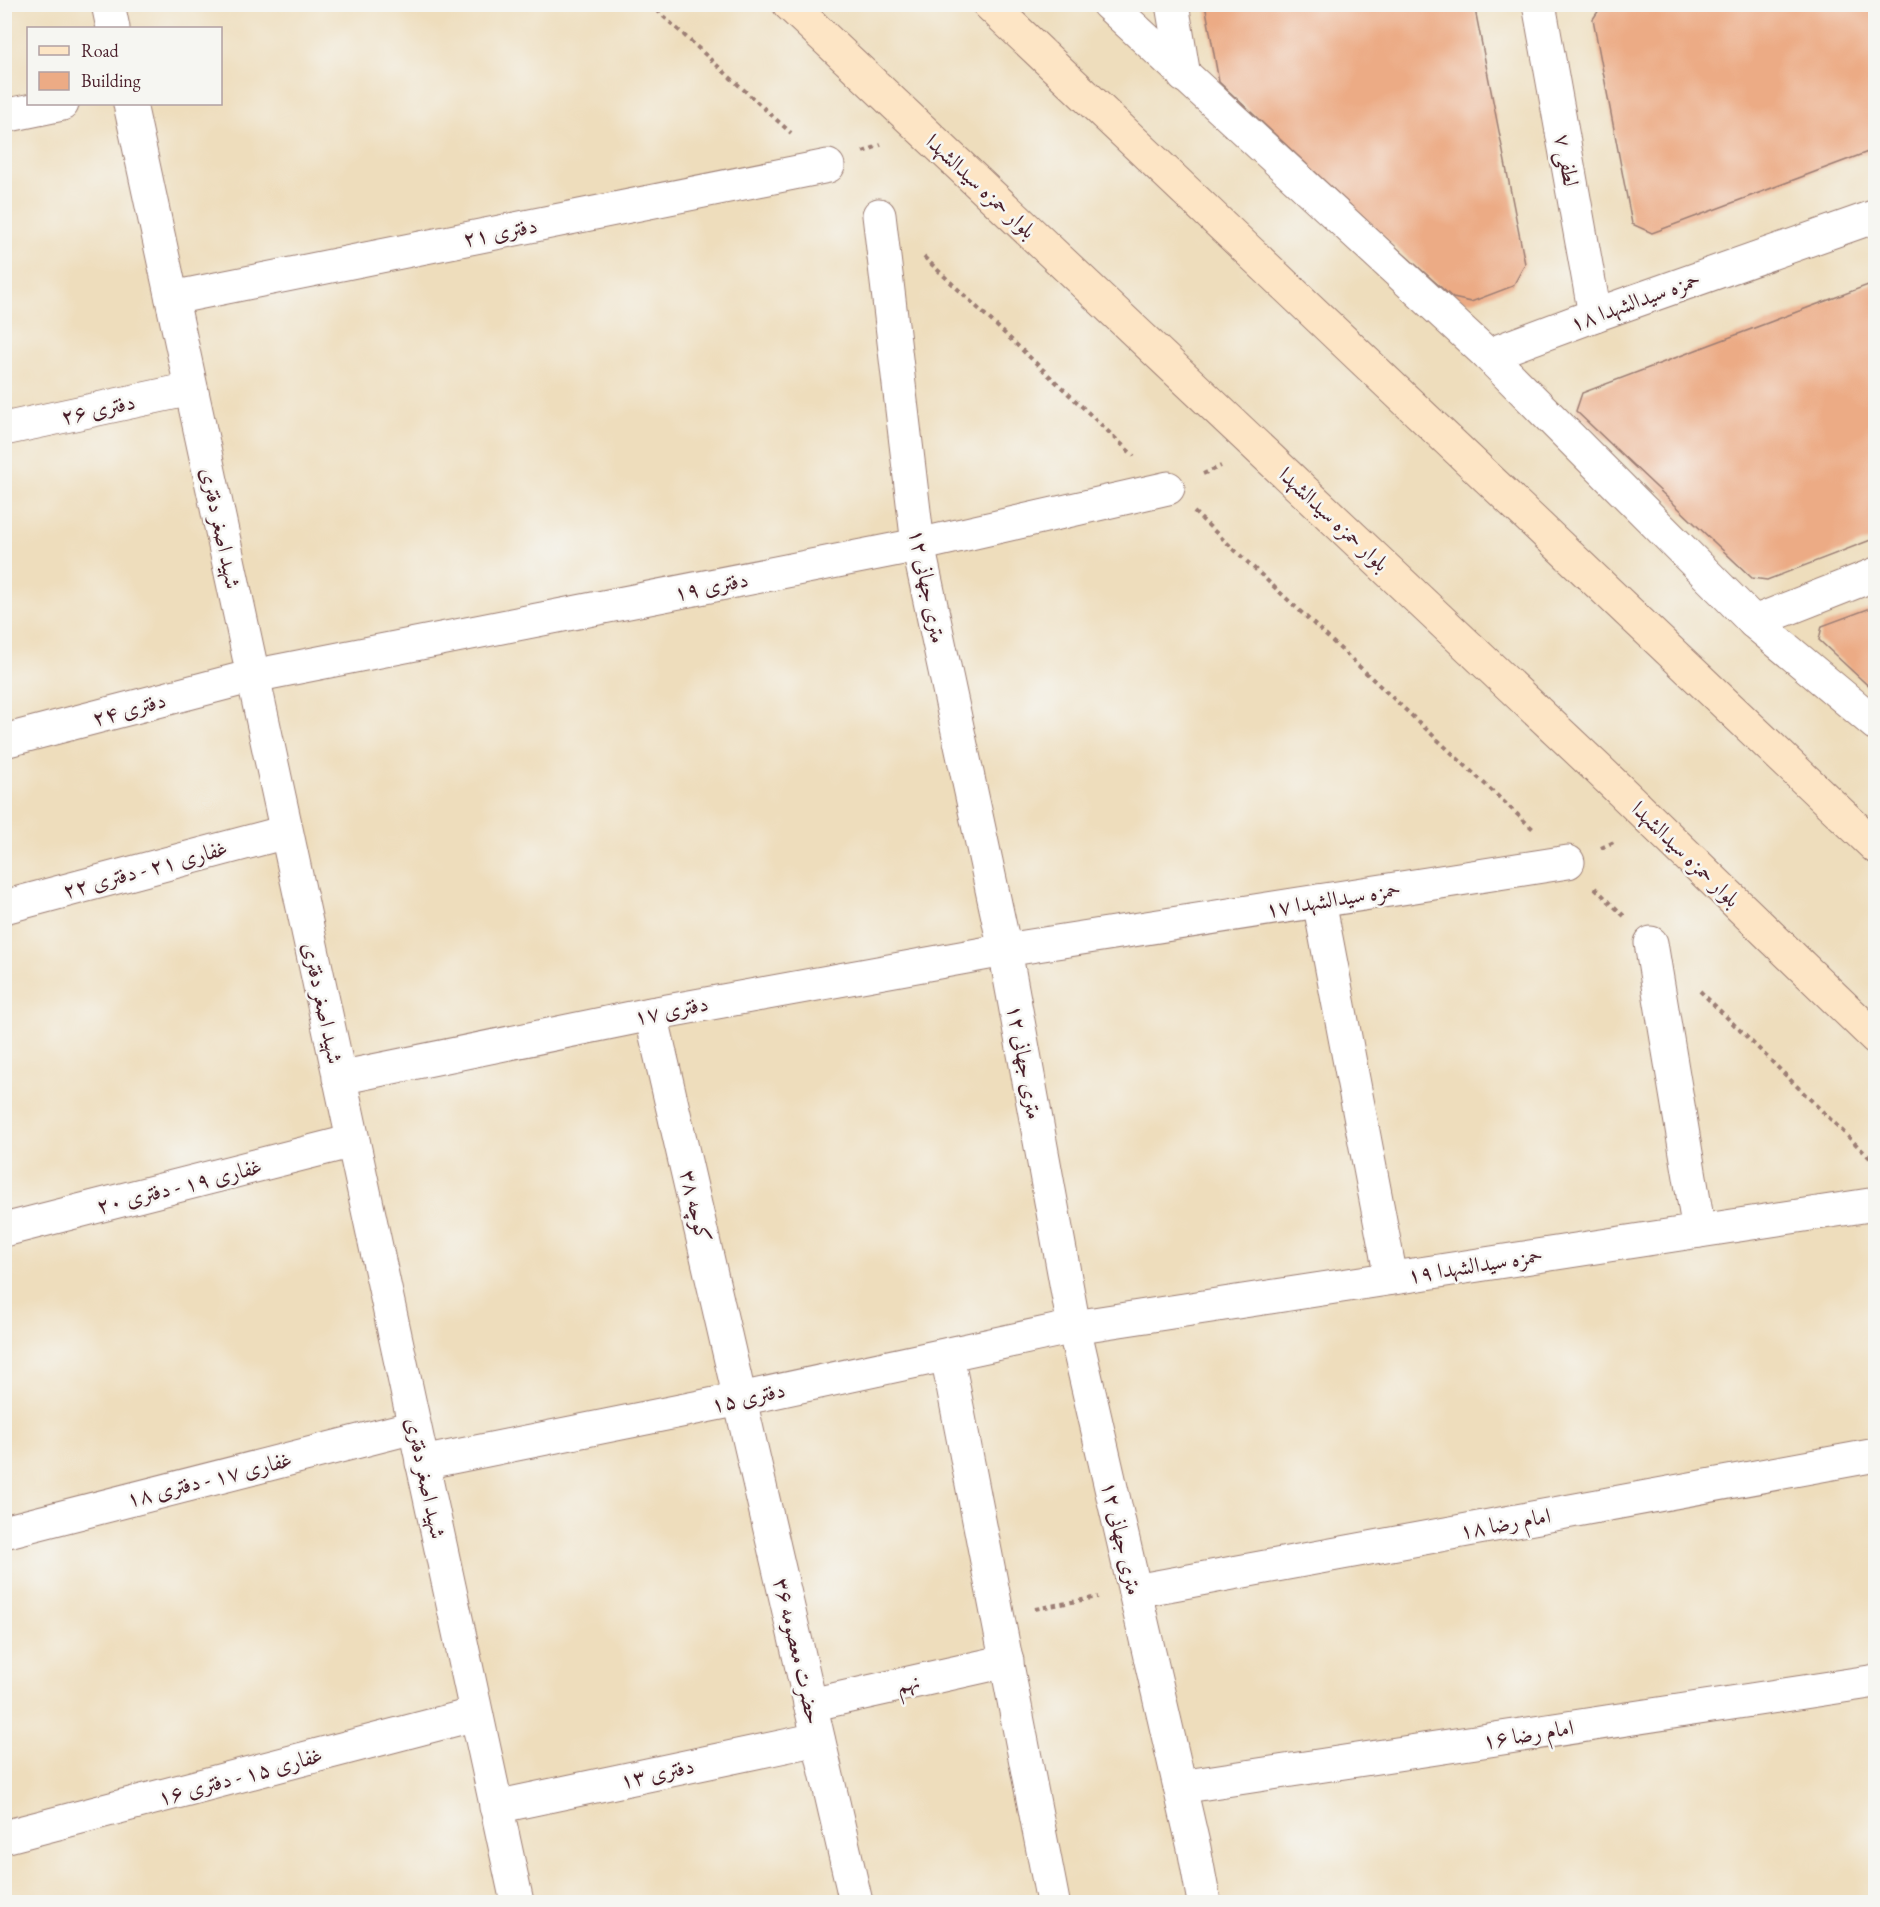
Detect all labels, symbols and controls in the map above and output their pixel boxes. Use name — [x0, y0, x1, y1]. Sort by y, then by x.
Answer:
legend — [27, 27, 222, 105]
text: Road — [81, 39, 120, 62]
text: Building — [81, 69, 141, 92]
street label: بلوار حمزه سیدالشهدا — [919, 127, 1043, 245]
street label: لطفی ۷ — [1546, 131, 1586, 189]
street label: دفتری ۲۱ — [460, 211, 540, 253]
street label: حمزه سیدالشهدا ۱۸ — [1566, 264, 1704, 338]
street label: دفتری ۲۶ — [58, 387, 138, 431]
street label: بلوار حمزه سیدالشهدا — [1272, 460, 1396, 578]
street label: شهید اصغر دفتری — [194, 465, 248, 591]
street label: ۱۲ متری جهانی — [903, 526, 953, 646]
street label: دفتری ۱۹ — [671, 565, 751, 607]
street label: دفتری ۲۴ — [89, 685, 169, 733]
street label: بلوار حمزه سیدالشهدا — [1625, 794, 1747, 914]
street label: غفاری ۲۱ - دفتری ۲۲ — [59, 833, 231, 905]
street label: حمزه سیدالشهدا ۱۷ — [1263, 874, 1403, 924]
street label: شهید اصغر دفتری — [296, 940, 350, 1066]
street label: دفتری ۱۷ — [631, 989, 711, 1031]
street label: ۱۲ متری جهانی — [1001, 1002, 1049, 1122]
street label: غفاری ۱۹ - دفتری ۲۰ — [93, 1151, 265, 1221]
street label: کوچه ۳۸ — [673, 1167, 718, 1246]
street label: حمزه سیدالشهدا ۱۹ — [1405, 1240, 1545, 1290]
street label: دفتری ۱۵ — [708, 1375, 788, 1419]
street label: شهید اصغر دفتری — [399, 1415, 453, 1541]
street label: غفاری ۱۷ - دفتری ۱۸ — [123, 1444, 295, 1514]
street label: ۱۲ متری جهانی — [1095, 1478, 1149, 1598]
street label: امام رضا ۱۸ — [1457, 1501, 1554, 1550]
street label: حضرت معصومه ۳۶ — [767, 1575, 829, 1727]
street label: نهم — [894, 1666, 924, 1705]
street label: امام رضا ۱۶ — [1480, 1712, 1577, 1760]
street label: غفاری ۱۵ - دفتری ۱۶ — [154, 1740, 326, 1812]
street label: دفتری ۱۳ — [617, 1751, 697, 1795]

